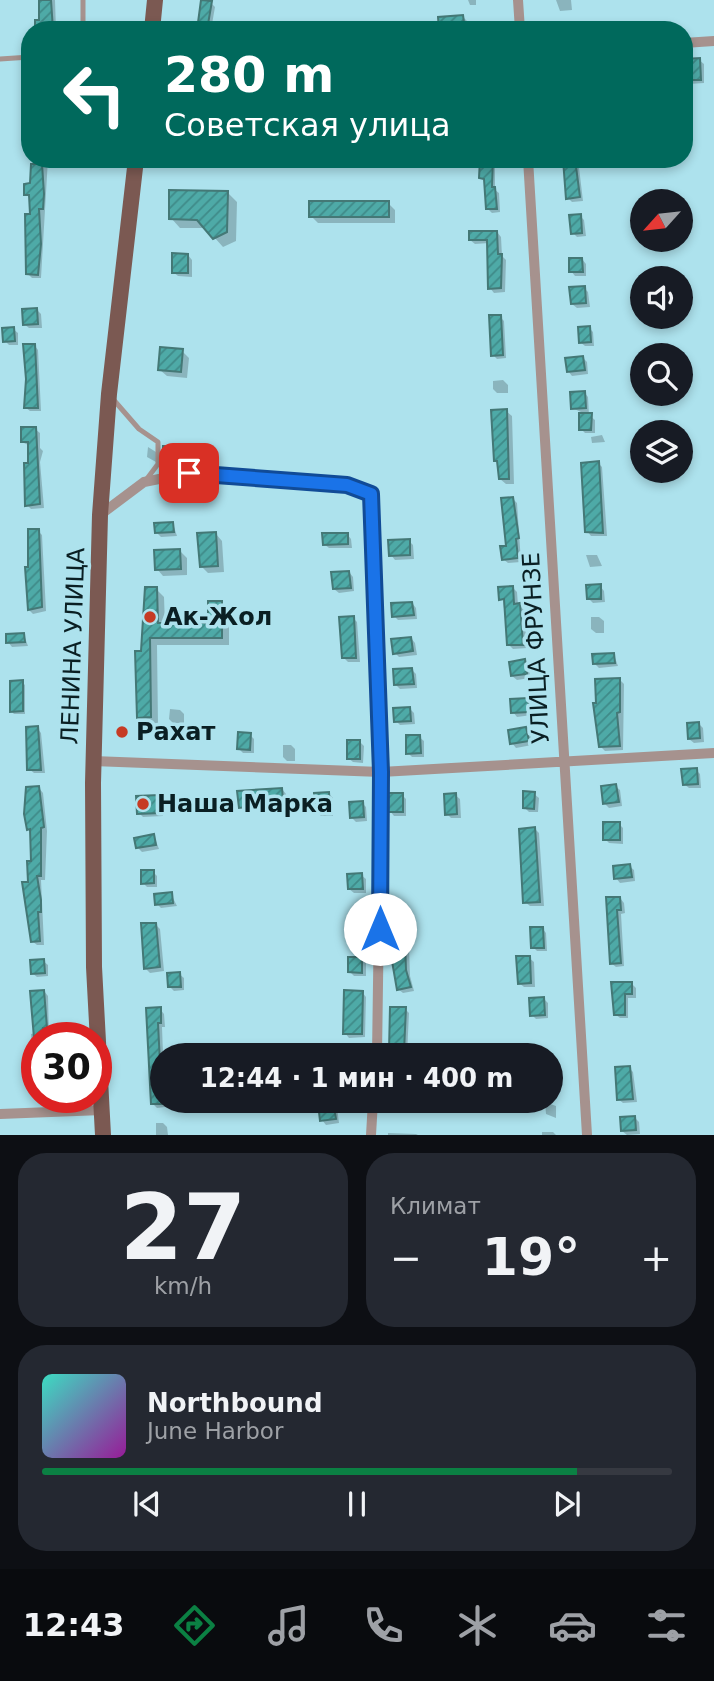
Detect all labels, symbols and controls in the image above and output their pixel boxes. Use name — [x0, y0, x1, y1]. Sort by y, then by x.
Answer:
text: 280 m — [164, 47, 334, 104]
icon: left — [49, 49, 140, 140]
text: Советская улица — [164, 106, 451, 144]
north arrow — [630, 189, 693, 252]
map controls — [630, 189, 693, 483]
button: sound — [630, 266, 693, 329]
button: search — [630, 343, 693, 406]
button: layers — [630, 420, 693, 483]
pin — [159, 443, 219, 503]
icon: arrive — [170, 454, 208, 492]
street label: ЛЕНИНА УЛИЦА — [56, 547, 90, 745]
street label: УЛИЦА ФРУНЗЕ — [517, 552, 555, 744]
place label: Ак-Жол — [164, 603, 272, 631]
marker: Ак-Жол — [142, 609, 158, 625]
place label: Рахат — [136, 718, 215, 746]
marker: Рахат — [114, 724, 130, 740]
place label: Наша Марка — [157, 790, 333, 818]
marker: Наша Марка — [135, 796, 151, 812]
position arrow — [343, 892, 417, 966]
speed limit sign: 30 — [21, 1022, 112, 1113]
text: 12:44 · 1 мин · 400 m — [200, 1063, 513, 1093]
text: 27 — [120, 1175, 246, 1280]
text: Климат — [390, 1193, 481, 1219]
text: 19° — [482, 1227, 580, 1287]
text: − — [390, 1236, 422, 1280]
text: + — [640, 1236, 672, 1280]
text: km/h — [154, 1273, 212, 1299]
text: Northbound — [147, 1388, 323, 1418]
text: June Harbor — [147, 1418, 283, 1444]
icon: previous — [128, 1485, 166, 1523]
icon: pause — [338, 1485, 376, 1523]
icon: next — [548, 1485, 586, 1523]
icon: directions — [170, 1601, 219, 1650]
icon: music — [264, 1601, 313, 1650]
icon: phone — [359, 1601, 408, 1650]
icon: climate — [453, 1601, 502, 1650]
icon: car — [548, 1601, 597, 1650]
icon: filters — [642, 1601, 691, 1650]
text: 12:43 — [23, 1606, 125, 1644]

